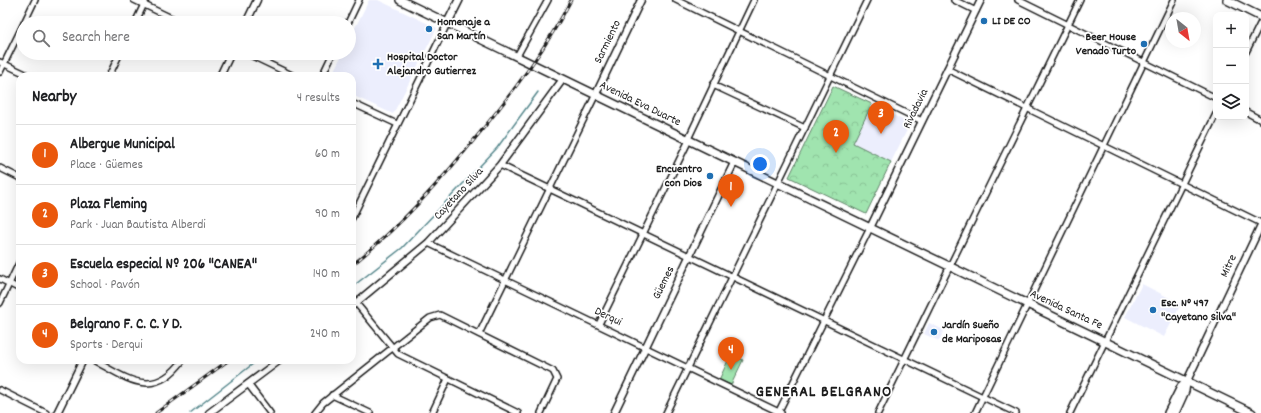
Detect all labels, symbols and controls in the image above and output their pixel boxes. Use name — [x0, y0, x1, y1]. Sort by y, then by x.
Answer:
north arrow — [1165, 12, 1201, 48]
map controls — [1213, 12, 1249, 120]
button: + — [1213, 12, 1249, 48]
place label: LI DE CO — [992, 13, 1031, 30]
place label: Homenaje a San Martín — [437, 14, 491, 45]
search box — [16, 16, 356, 60]
marker: LI DE CO — [979, 16, 989, 26]
street label: Sarmiento — [590, 17, 626, 67]
marker: Homenaje a San Martín — [424, 24, 434, 34]
icon: search — [30, 27, 52, 49]
text: Search here — [62, 27, 130, 49]
place label: Beer House Venado Turto — [1076, 29, 1137, 60]
marker: Beer House Venado Turto — [1139, 39, 1149, 49]
button: − — [1213, 48, 1249, 84]
place label: Hospital Doctor Alejandro Gutierrez — [387, 49, 476, 80]
marker: Hospital Doctor Alejandro Gutierrez — [372, 58, 384, 70]
street label: Avenida Eva Duarte — [596, 77, 684, 131]
button: layers — [1213, 84, 1249, 120]
text: Nearby — [32, 86, 76, 110]
street label: Rivadavia — [899, 86, 933, 132]
text: 4 results — [297, 89, 340, 108]
pin: 3 — [868, 101, 894, 134]
pin: 2 — [823, 120, 849, 153]
text: Albergue Municipal — [70, 134, 175, 156]
text: 1 — [44, 145, 46, 164]
text: 60 m — [315, 145, 340, 164]
your location — [750, 154, 770, 174]
text: Place · Güemes — [70, 156, 143, 175]
place label: Encuentro con Dios — [656, 161, 703, 192]
street label: Cayetano Silva — [430, 164, 488, 224]
marker: Encuentro con Dios — [705, 171, 715, 181]
pin: 1 — [718, 174, 744, 207]
text: Plaza Fleming — [70, 194, 147, 216]
text: 2 — [42, 205, 48, 224]
text: 90 m — [315, 205, 340, 224]
text: Park · Juan Bautista Alberdi — [70, 216, 206, 235]
street label: Mitre — [1216, 252, 1242, 280]
text: Escuela especial Nº 206 "CANEA" — [70, 254, 257, 276]
street label: Güemes — [649, 264, 679, 302]
text: 3 — [42, 265, 48, 284]
text: 140 m — [313, 265, 340, 284]
text: School · Pavón — [70, 276, 140, 295]
street label: Avenida Santa Fe — [1027, 286, 1105, 334]
place label: Esc. N° 497 "Cayetano Silva" — [1161, 295, 1236, 326]
street label: Derqui — [591, 303, 625, 331]
marker: Esc. N° 497 "Cayetano Silva" — [1148, 305, 1158, 315]
text: Belgrano F. C. C. Y D. — [70, 314, 182, 336]
place label: Jardín Sueño de Mariposas — [942, 317, 1002, 348]
text: 4 — [42, 325, 48, 344]
text: 240 m — [310, 325, 340, 344]
marker: Jardín Sueño de Mariposas — [929, 327, 939, 337]
text: Sports · Derqui — [70, 336, 143, 355]
pin: 4 — [718, 337, 744, 370]
district label: GENERAL BELGRANO — [756, 381, 892, 404]

